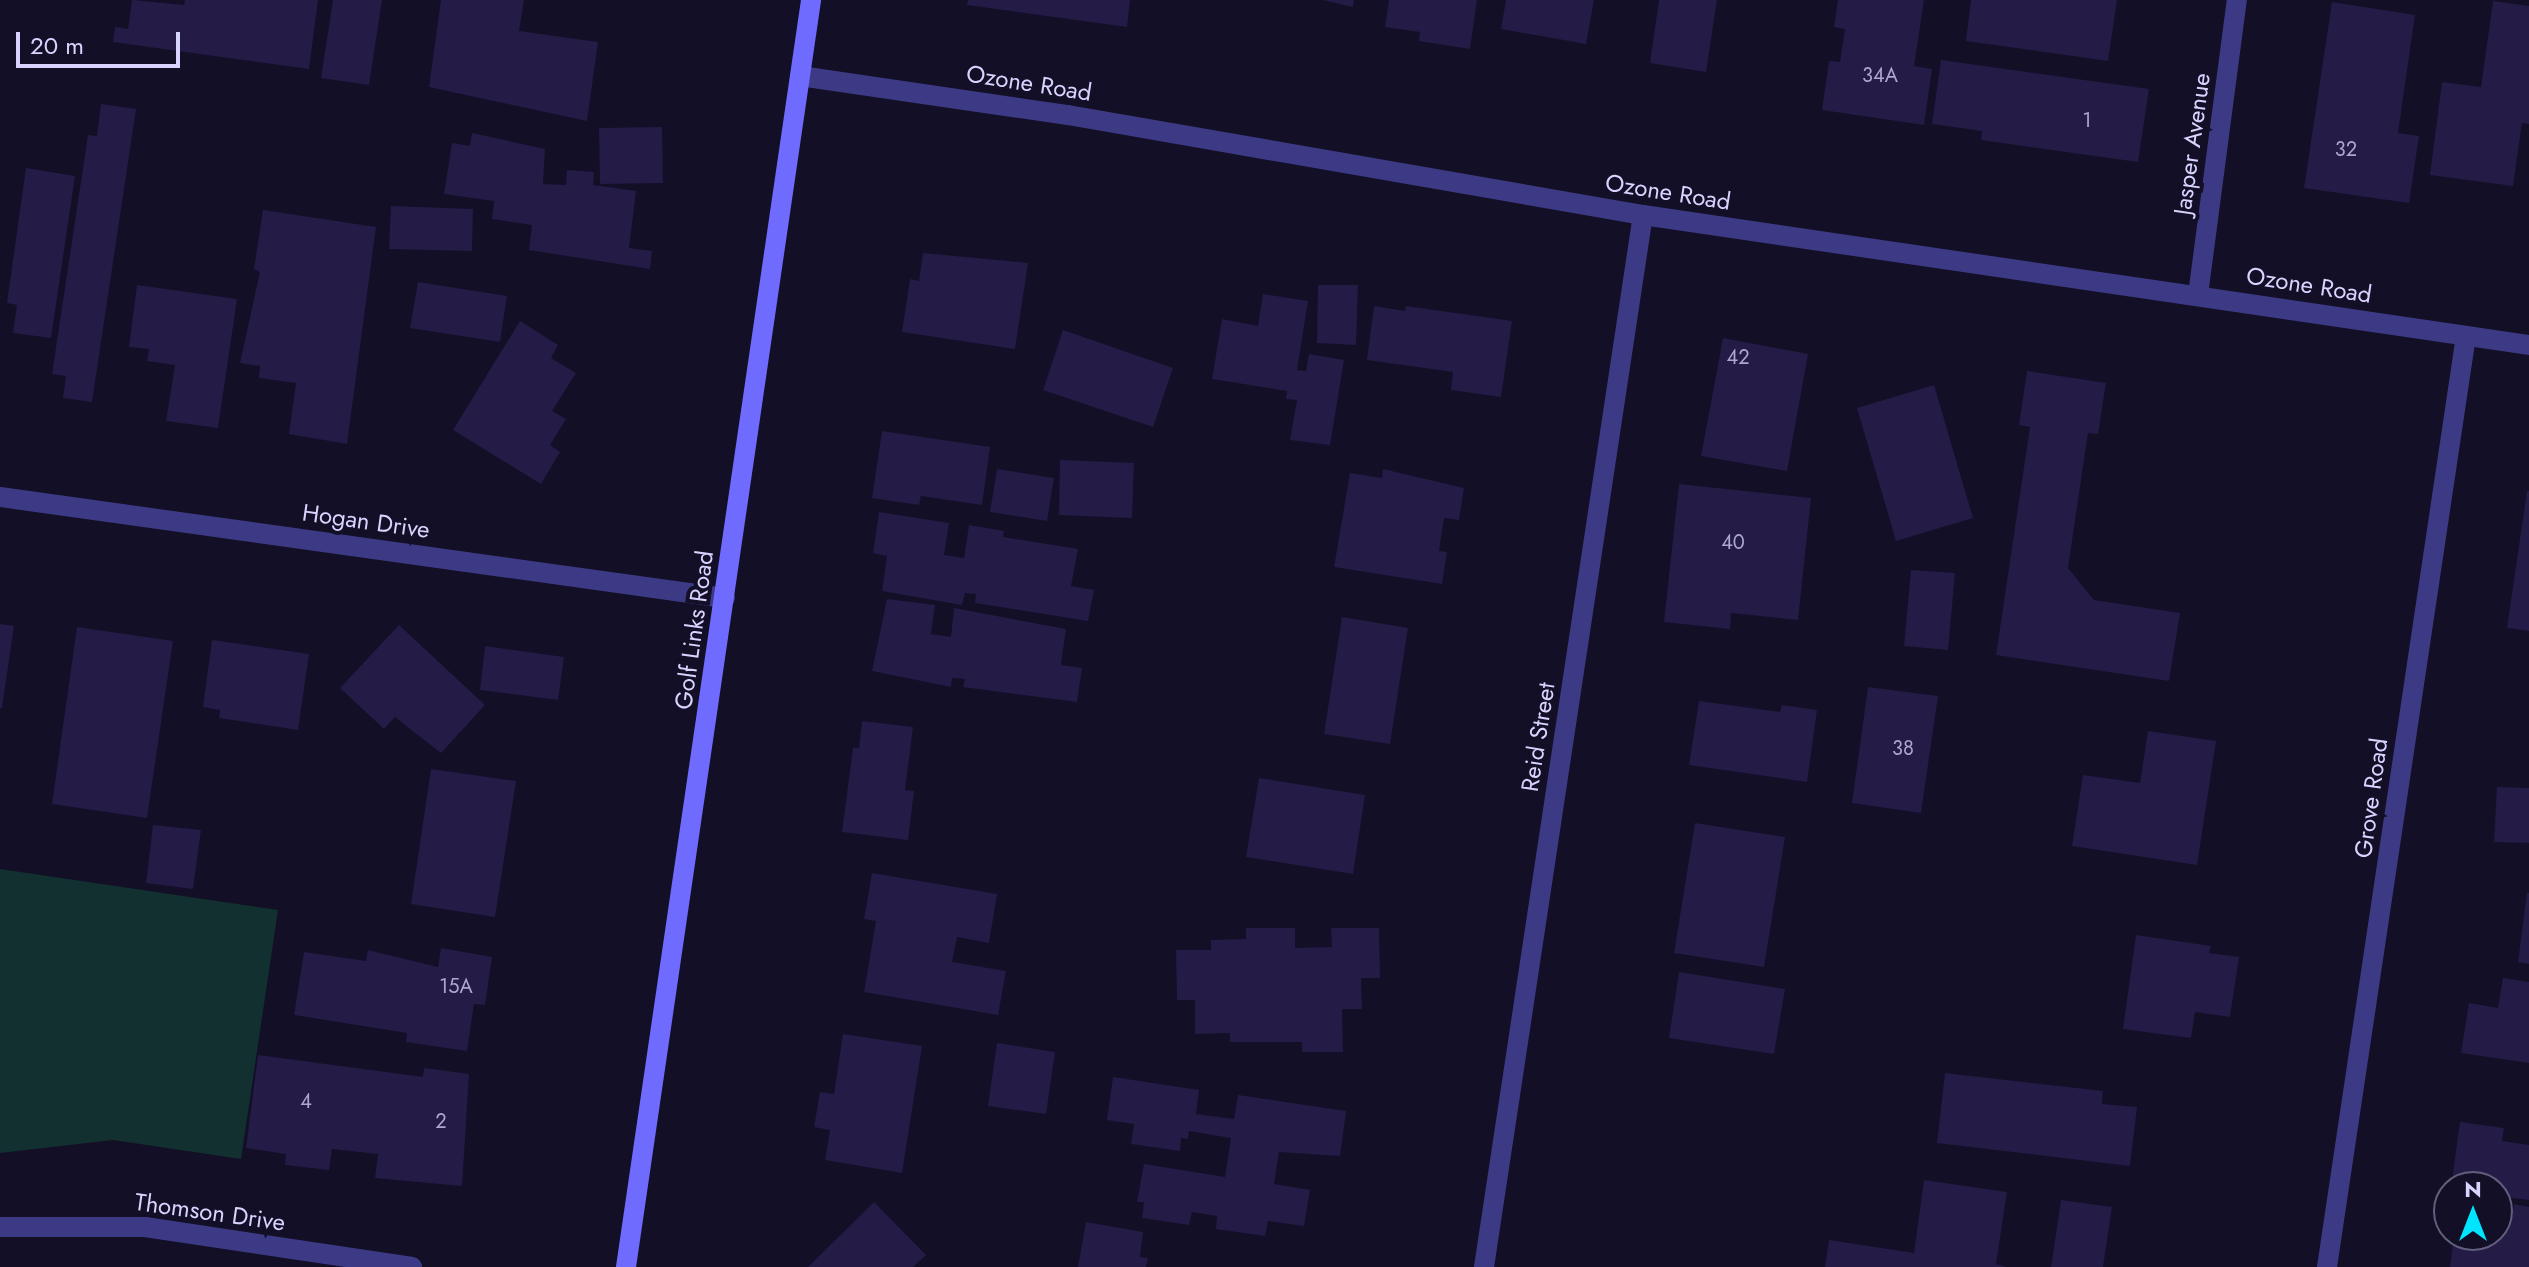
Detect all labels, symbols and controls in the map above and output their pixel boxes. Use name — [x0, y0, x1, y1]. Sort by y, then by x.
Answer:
scale bar — [20, 16, 184, 66]
text: 20 m — [30, 28, 84, 63]
street label: Ozone Road — [964, 59, 1094, 107]
house number: 34A — [1862, 63, 1898, 87]
street label: Jasper Avenue — [2168, 71, 2216, 217]
house number: 1 — [2083, 108, 2091, 132]
house number: 32 — [2335, 137, 2357, 161]
street label: Ozone Road — [1603, 168, 1733, 216]
street label: Ozone Road — [2244, 261, 2374, 309]
house number: 42 — [1726, 345, 1750, 369]
street label: Hogan Drive — [300, 498, 432, 544]
house number: 40 — [1721, 530, 1745, 554]
street label: Golf Links Road — [669, 549, 719, 711]
street label: Reid Street — [1515, 680, 1561, 794]
house number: 38 — [1892, 736, 1914, 760]
street label: Grove Road — [2348, 736, 2394, 860]
house number: 15A — [439, 974, 473, 998]
house number: 4 — [300, 1089, 312, 1113]
house number: 2 — [435, 1109, 447, 1133]
north arrow — [2433, 1171, 2513, 1251]
text: N — [2464, 1173, 2482, 1205]
street label: Thomson Drive — [133, 1187, 287, 1237]

